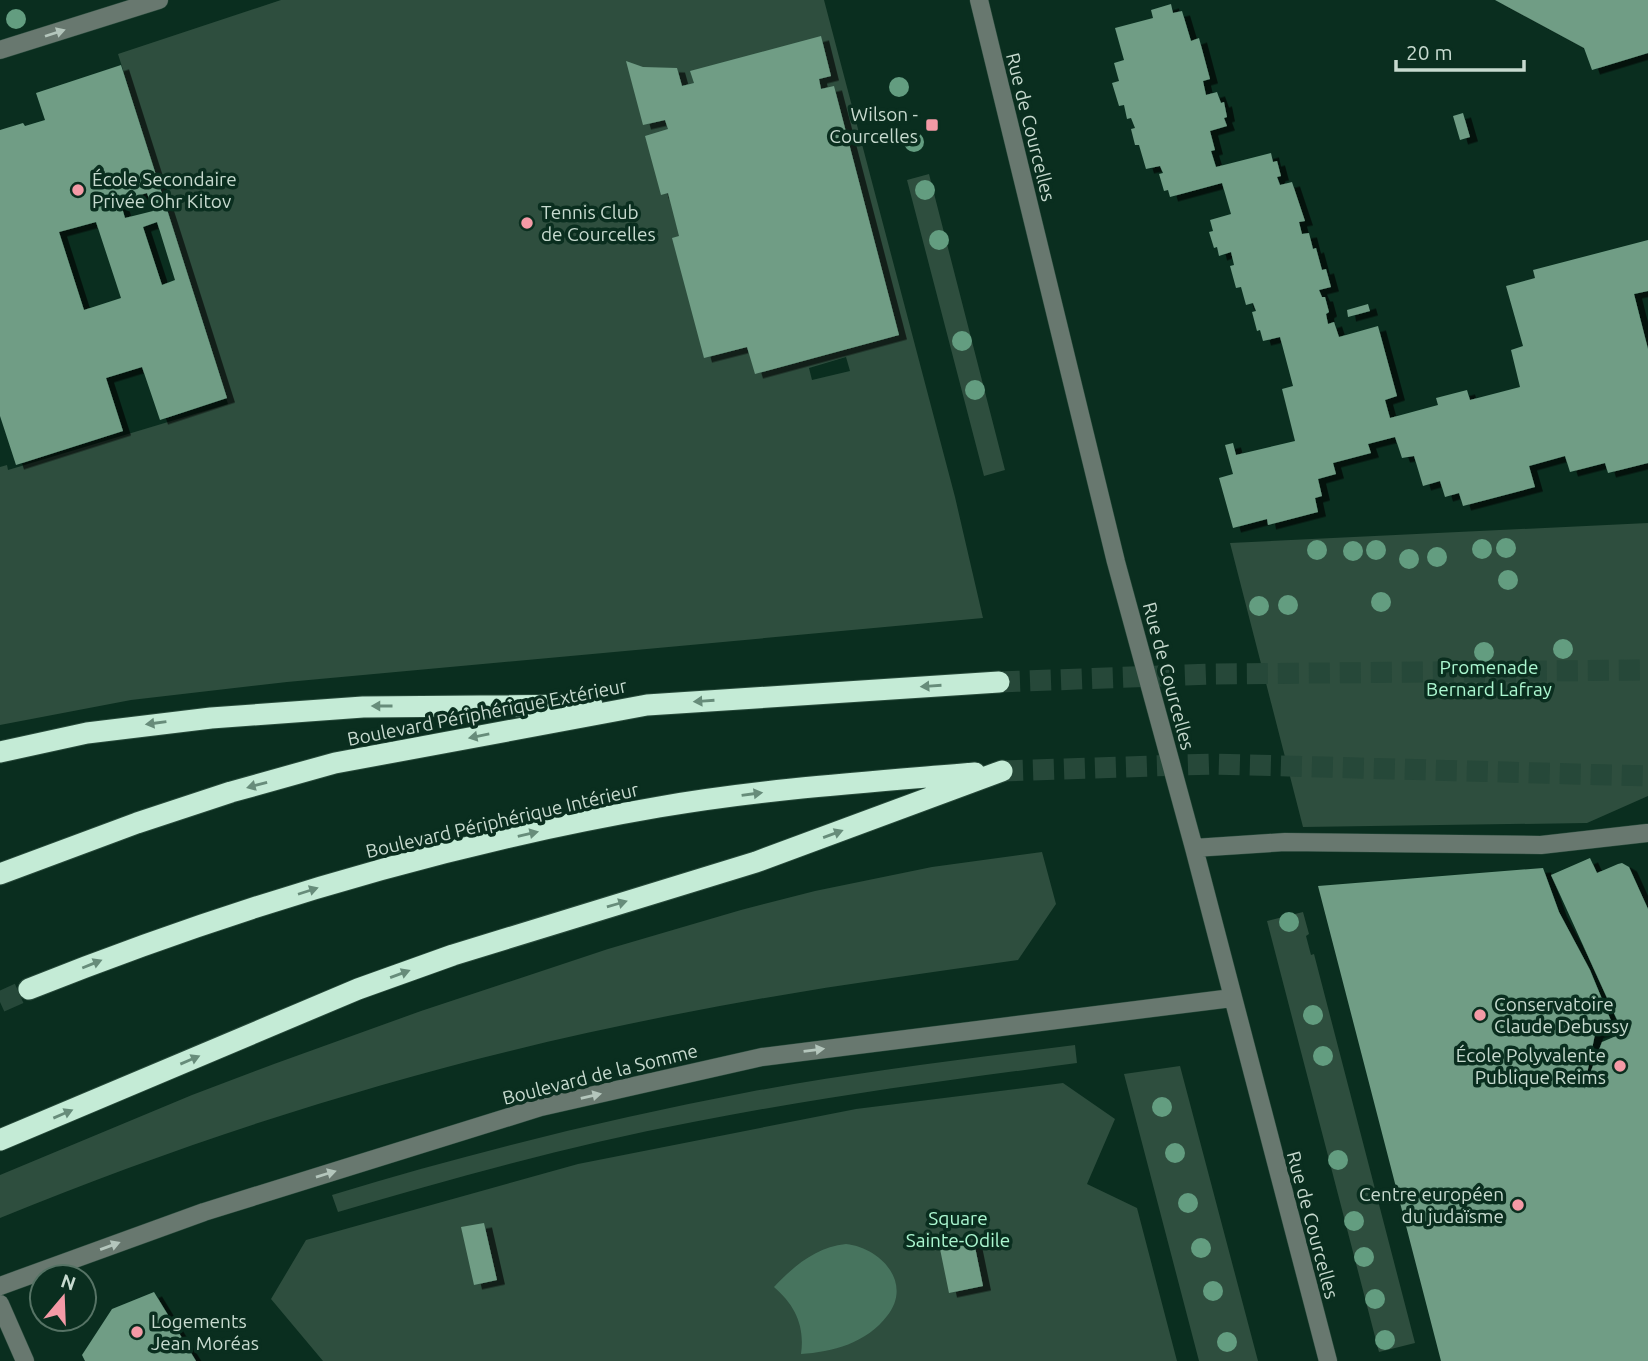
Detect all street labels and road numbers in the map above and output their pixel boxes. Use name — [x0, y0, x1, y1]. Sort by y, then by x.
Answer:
street label: Rue de Courcelles — [1002, 50, 1060, 204]
street label: Rue de Courcelles — [1139, 600, 1199, 752]
street label: Boulevard Périphérique Extérieur — [345, 674, 629, 750]
street label: Boulevard Périphérique Intérieur — [363, 778, 641, 862]
street label: Boulevard de la Somme — [500, 1039, 700, 1109]
street label: Rue de Courcelles — [1283, 1149, 1343, 1301]

